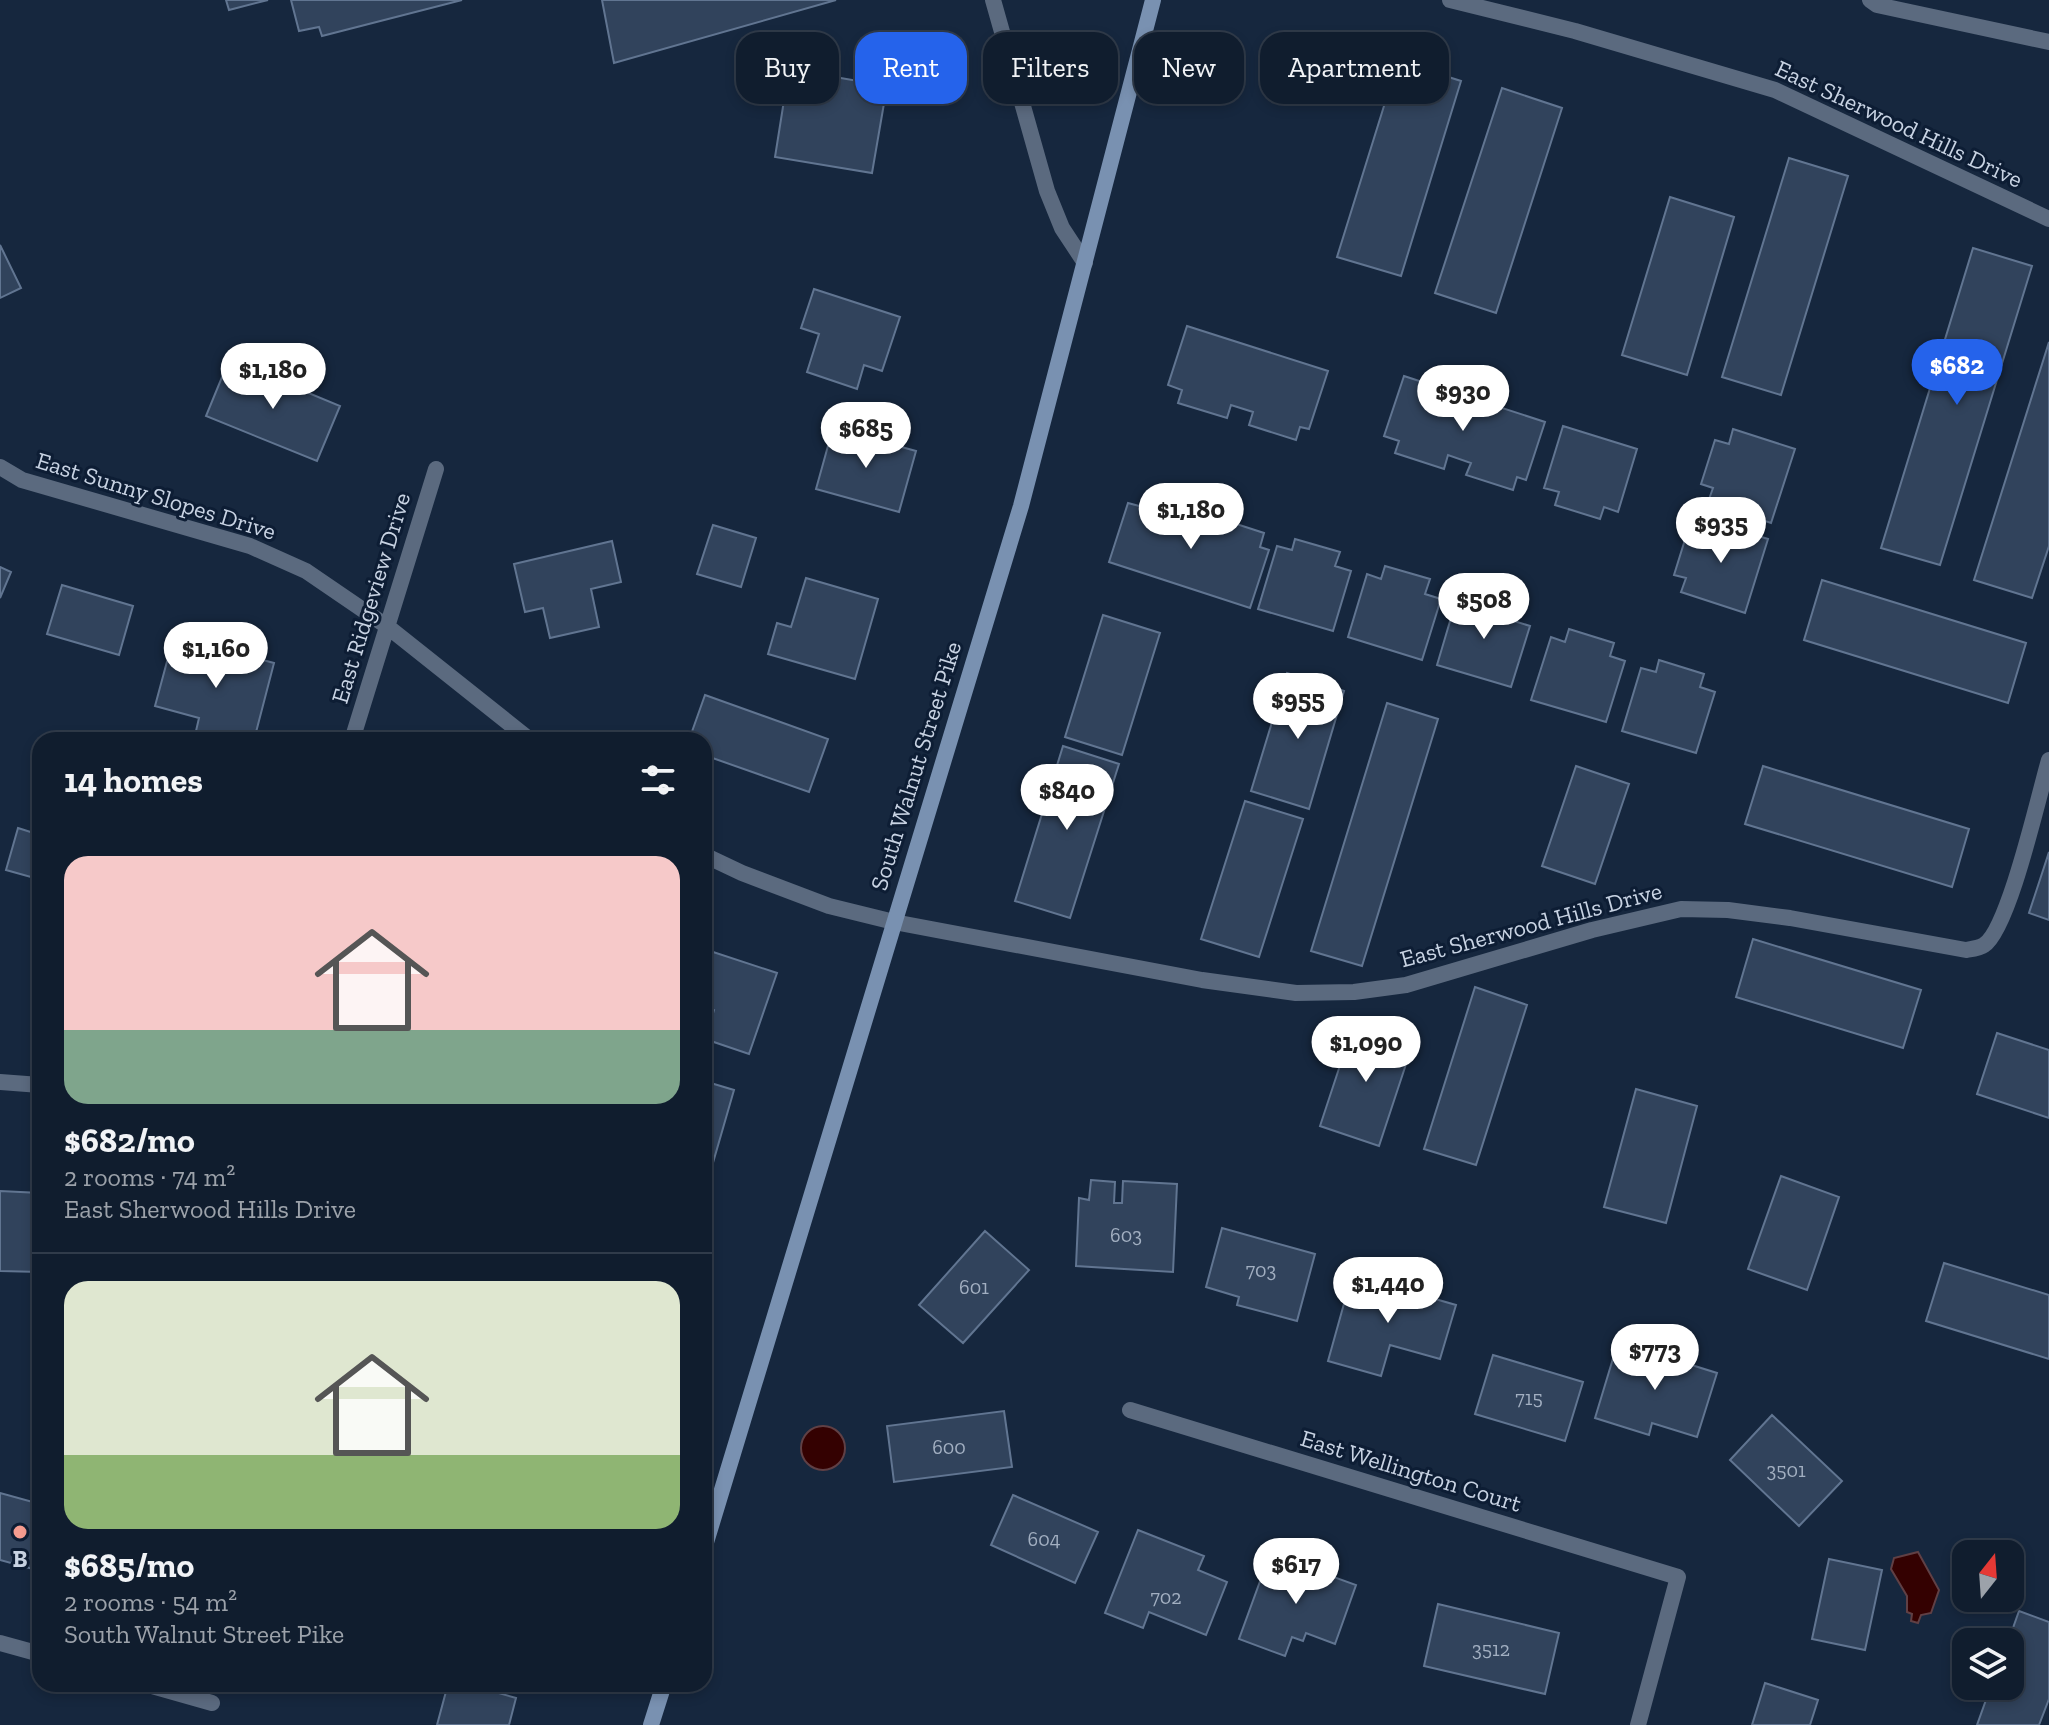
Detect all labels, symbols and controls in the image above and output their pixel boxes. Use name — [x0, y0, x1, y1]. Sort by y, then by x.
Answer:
chip: Buy — [736, 32, 839, 104]
chip: Rent — [855, 32, 967, 104]
chip: Filters — [983, 32, 1118, 104]
chip: New — [1134, 32, 1244, 104]
chip: Apartment — [1260, 32, 1449, 104]
street label: East Sherwood Hills Drive — [1771, 53, 2028, 194]
pin: $682 — [1910, 339, 2004, 407]
pin: $1,180 — [208, 343, 338, 411]
text: $682 — [1930, 349, 1984, 381]
text: $1,180 — [239, 353, 307, 385]
pin: $930 — [1416, 365, 1510, 433]
text: $930 — [1435, 375, 1491, 407]
pin: $685 — [819, 402, 913, 470]
text: $685 — [839, 412, 893, 444]
street label: East Sunny Slopes Drive — [33, 445, 280, 546]
pin: $1,180 — [1126, 483, 1256, 551]
street label: East Ridgeview Drive — [325, 489, 416, 707]
text: $1,180 — [1157, 493, 1225, 525]
pin: $935 — [1674, 497, 1768, 565]
text: $935 — [1694, 507, 1748, 539]
pin: $508 — [1437, 573, 1531, 641]
text: $508 — [1456, 583, 1512, 615]
pin: $1,160 — [151, 622, 281, 690]
text: $1,160 — [182, 632, 250, 664]
street label: South Walnut Street Pike — [864, 638, 967, 894]
pin: $955 — [1251, 673, 1345, 741]
text: $955 — [1271, 683, 1325, 715]
icon: filters — [636, 758, 680, 802]
text: 14 homes — [64, 760, 203, 801]
pin: $840 — [1020, 764, 1114, 832]
text: $840 — [1039, 774, 1095, 806]
street label: East Sherwood Hills Drive — [1397, 876, 1665, 973]
icon: home — [300, 908, 444, 1052]
pin: $1,090 — [1301, 1016, 1431, 1084]
text: $1,090 — [1330, 1026, 1402, 1058]
text: $682/mo — [64, 1120, 195, 1161]
text: 2 rooms · 74 m² — [64, 1161, 235, 1193]
text: East Sherwood Hills Drive — [64, 1193, 356, 1225]
house number: 603 — [1110, 1223, 1142, 1247]
pin: $1,440 — [1323, 1257, 1453, 1325]
house number: 703 — [1246, 1258, 1276, 1282]
text: $1,440 — [1351, 1267, 1425, 1299]
house number: 601 — [959, 1275, 989, 1299]
pin: $773 — [1608, 1324, 1702, 1392]
icon: home — [300, 1333, 444, 1477]
text: $773 — [1629, 1334, 1681, 1366]
house number: 715 — [1515, 1386, 1543, 1410]
street label: East Wellington Court — [1297, 1423, 1525, 1518]
house number: 600 — [932, 1435, 966, 1459]
house number: 3501 — [1766, 1458, 1806, 1482]
marker: B — [11, 1523, 29, 1541]
house number: 604 — [1028, 1527, 1061, 1551]
pin: $617 — [1249, 1538, 1343, 1606]
north arrow — [1952, 1540, 2024, 1612]
map controls — [1952, 1540, 2024, 1700]
place label: B — [13, 1544, 28, 1573]
text: $685/mo — [64, 1545, 194, 1586]
text: $617 — [1271, 1548, 1321, 1580]
house number: 702 — [1150, 1585, 1182, 1609]
text: 2 rooms · 54 m² — [64, 1586, 237, 1618]
text: South Walnut Street Pike — [64, 1618, 344, 1650]
button: layers — [1952, 1628, 2024, 1700]
house number: 3512 — [1472, 1637, 1510, 1661]

